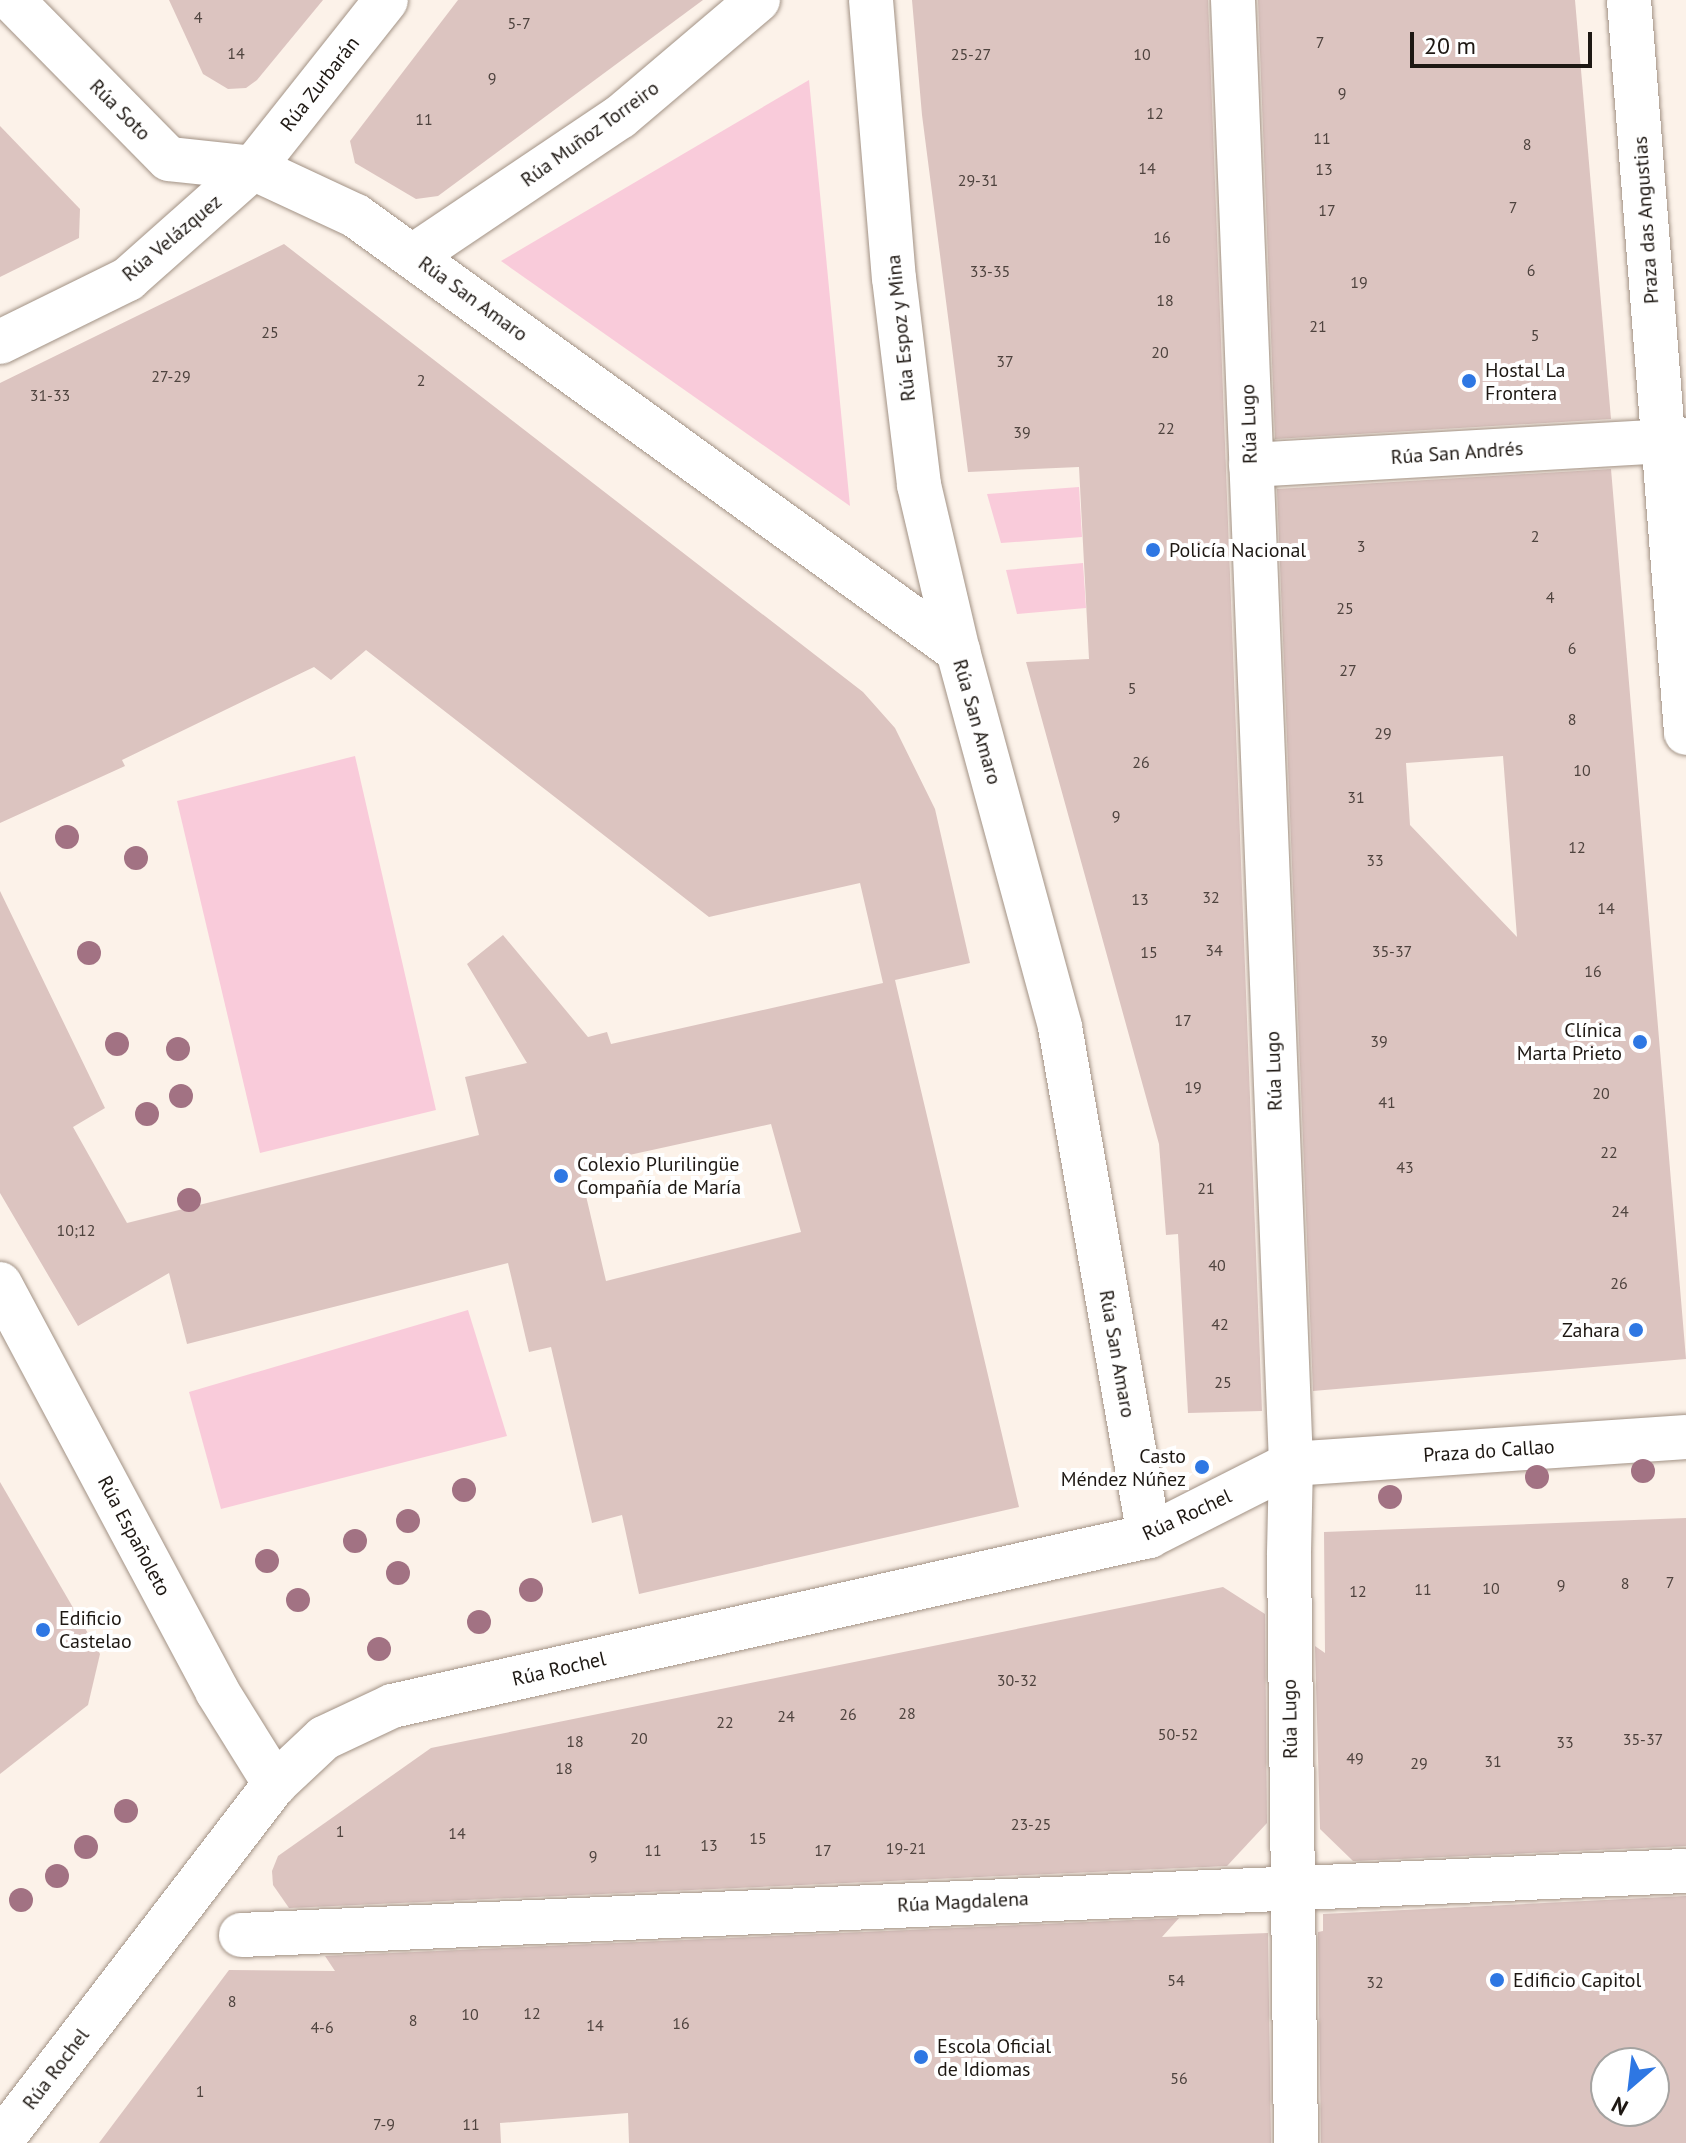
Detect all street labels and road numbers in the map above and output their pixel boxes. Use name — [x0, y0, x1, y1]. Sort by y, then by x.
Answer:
street label: Rúa Zurbarán — [275, 32, 365, 136]
street label: Rúa Soto — [85, 75, 155, 145]
street label: Rúa Muñoz Torreiro — [516, 76, 664, 192]
street label: Praza das Angustias — [1628, 135, 1664, 305]
street label: Rúa Velázquez — [117, 189, 227, 287]
street label: Rúa San Amaro — [413, 251, 533, 347]
street label: Rúa Espoz y Mina — [881, 253, 921, 403]
street label: Rúa Lugo — [1236, 384, 1262, 464]
street label: Rúa San Andrés — [1390, 436, 1524, 470]
street label: Rúa San Amaro — [948, 656, 1006, 788]
street label: Rúa Lugo — [1261, 1031, 1287, 1111]
street label: Rúa San Amaro — [1094, 1288, 1140, 1420]
street label: Praza do Callao — [1423, 1434, 1555, 1468]
street label: Rúa Españoleto — [92, 1472, 176, 1600]
street label: Rúa Rochel — [1139, 1484, 1235, 1546]
street label: Rúa Rochel — [510, 1647, 608, 1691]
street label: Rúa Lugo — [1277, 1679, 1303, 1759]
street label: Rúa Magdalena — [897, 1887, 1029, 1917]
street label: Rúa Rochel — [18, 2024, 94, 2114]

